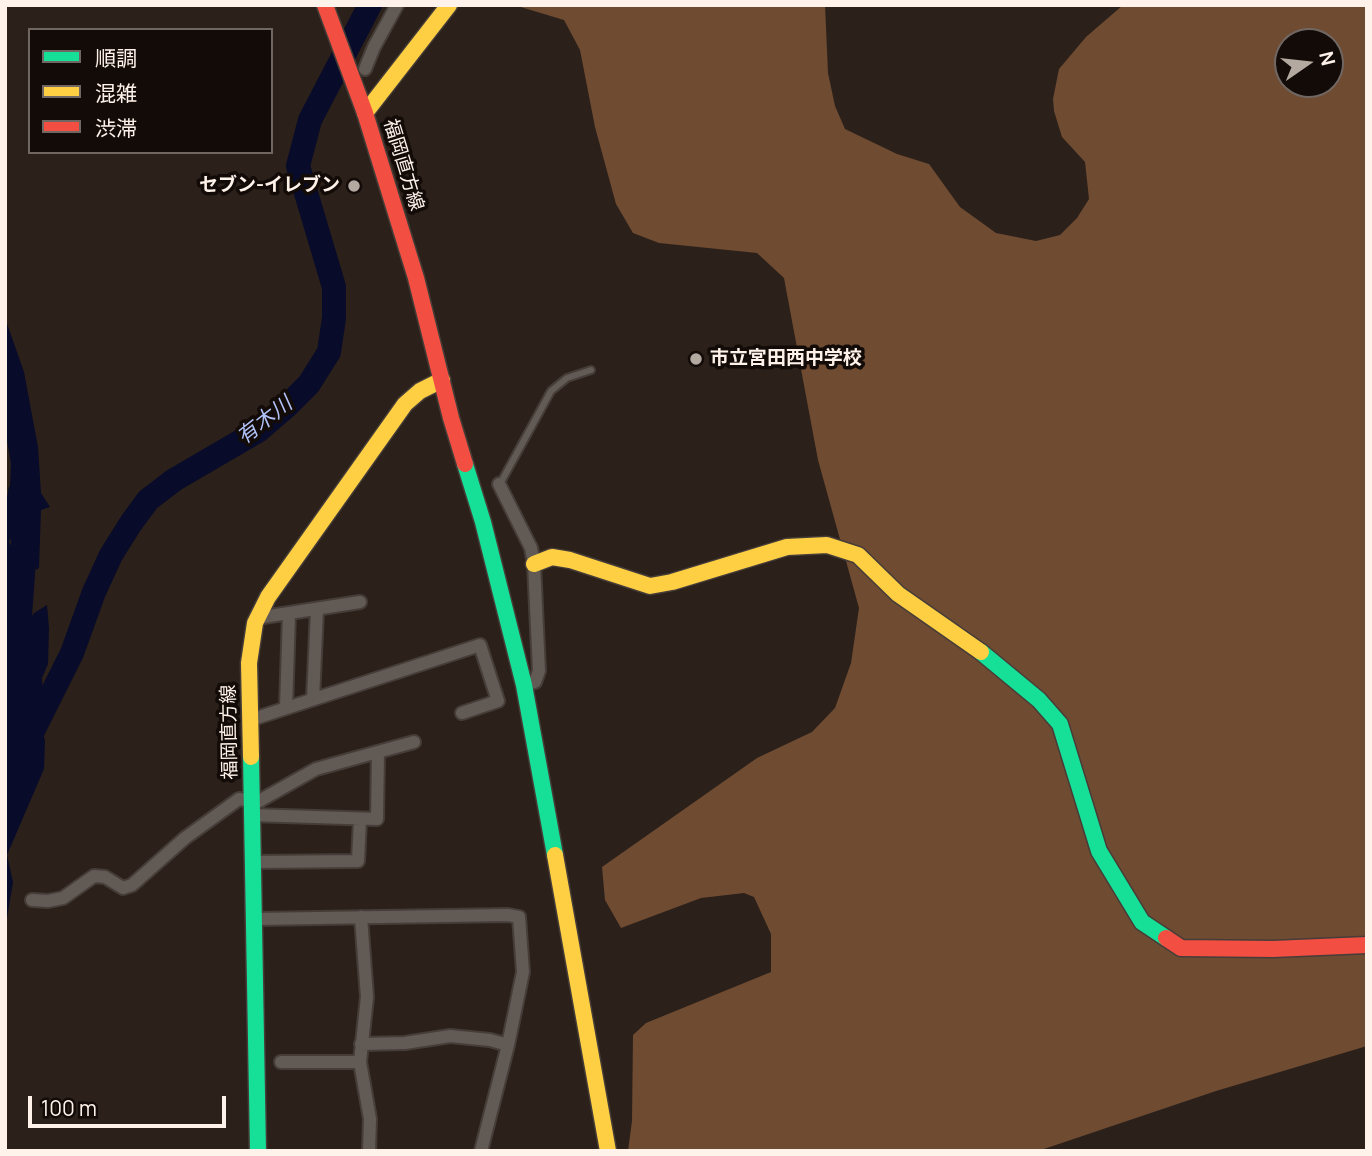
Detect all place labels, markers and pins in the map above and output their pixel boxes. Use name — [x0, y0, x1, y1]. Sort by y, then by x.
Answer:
place label: セブン-イレブン — [199, 175, 340, 197]
marker: セブン-イレブン — [346, 178, 362, 194]
place label: 市立宮田西中学校 — [710, 348, 862, 370]
marker: 市立宮田西中学校 — [688, 351, 704, 367]

